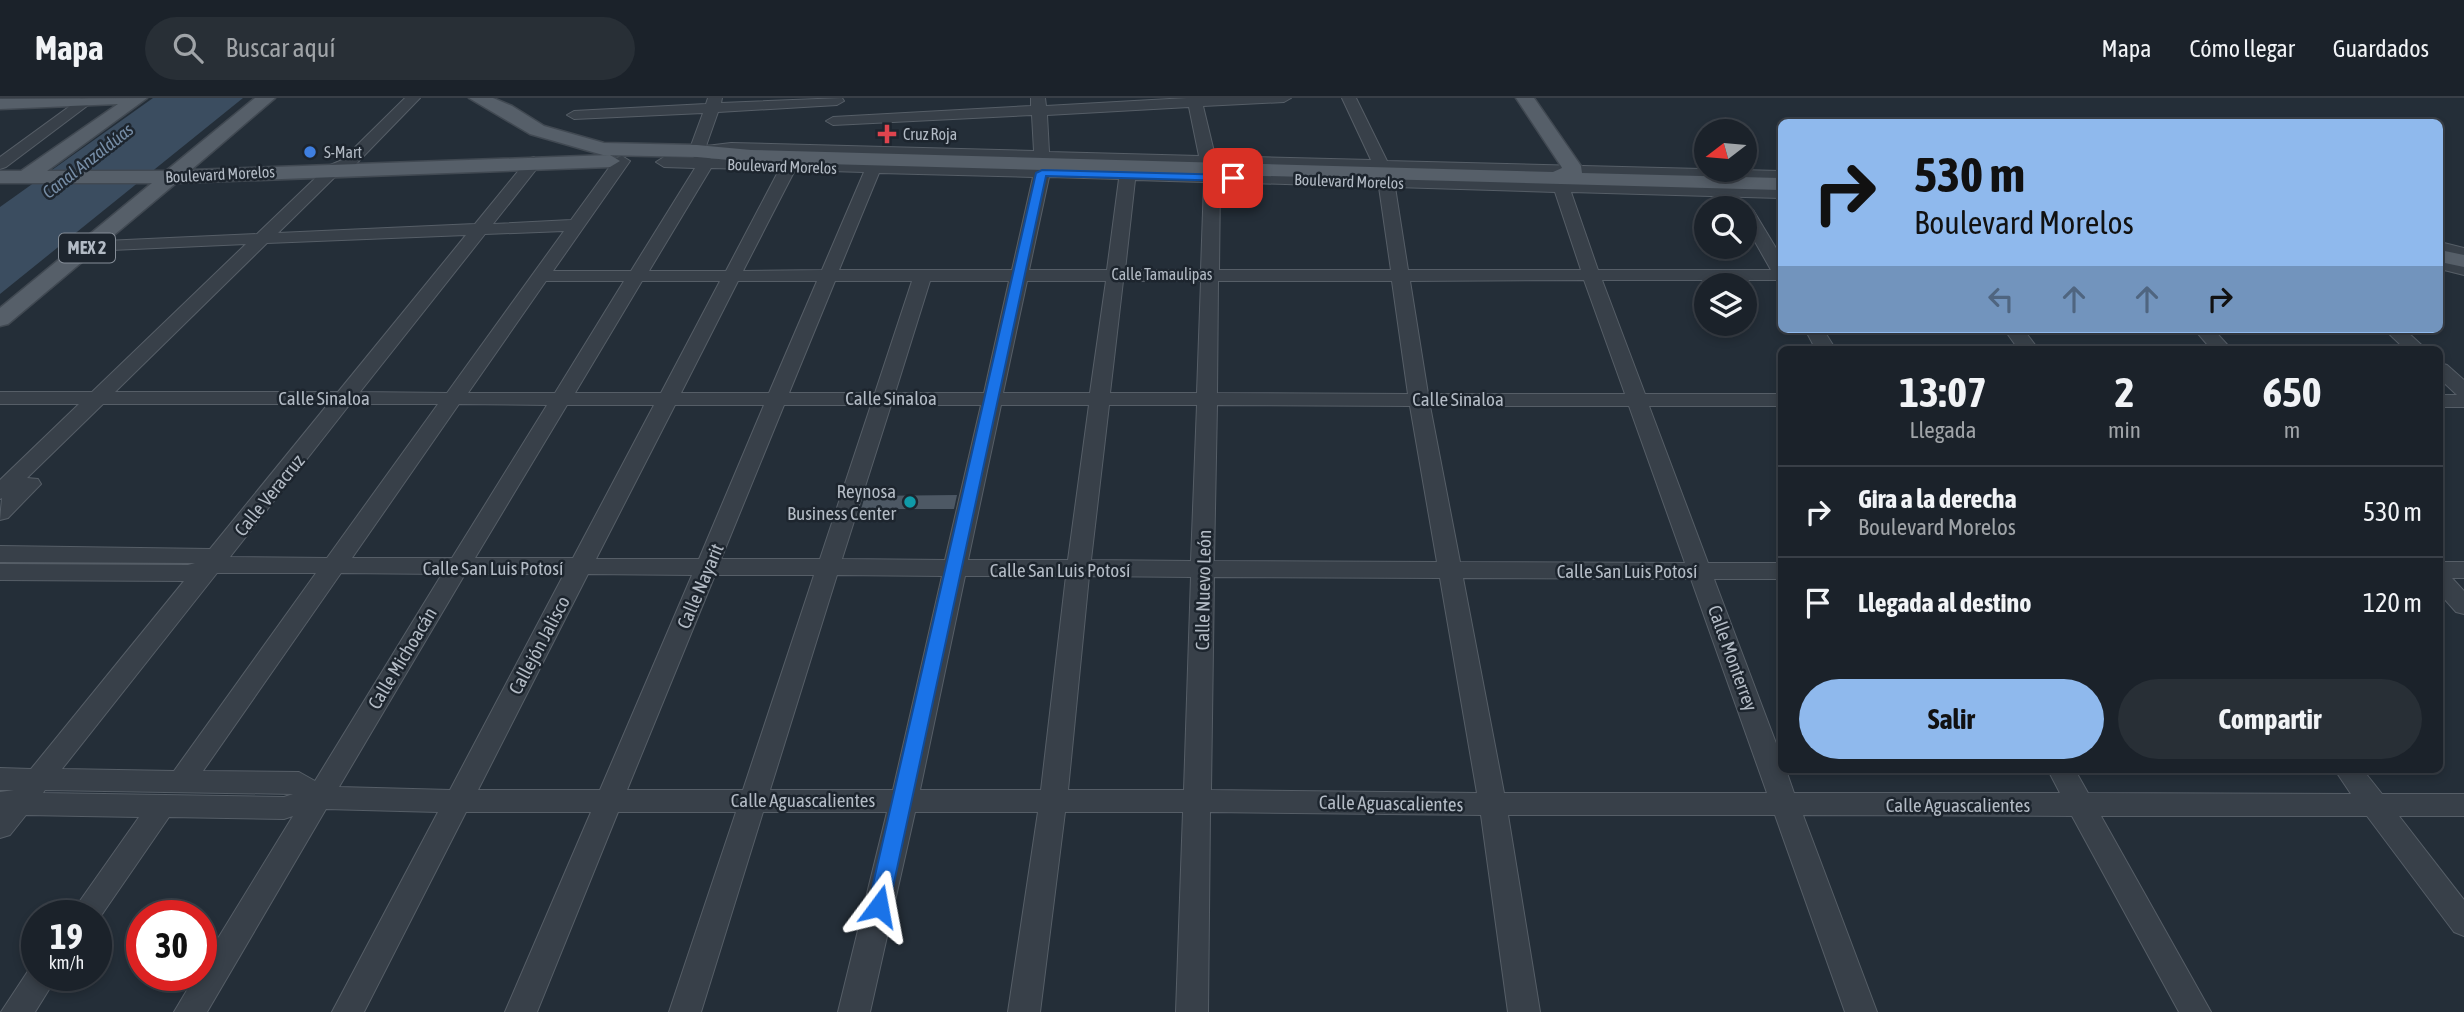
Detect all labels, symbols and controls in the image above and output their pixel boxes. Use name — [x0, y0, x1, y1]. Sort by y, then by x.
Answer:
search box — [145, 17, 635, 80]
text: Mapa — [35, 29, 103, 67]
icon: search — [169, 29, 207, 67]
text: Buscar aquí — [225, 33, 335, 63]
text: Mapa — [2102, 35, 2151, 62]
text: Cómo llegar — [2189, 35, 2295, 62]
text: Guardados — [2333, 35, 2429, 62]
water label: Canal Anzaldúas — [38, 119, 137, 203]
north arrow — [1694, 119, 1757, 182]
map controls — [1694, 119, 1757, 336]
marker: Cruz Roja — [877, 124, 897, 144]
place label: Cruz Roja — [903, 125, 957, 144]
place label: S-Mart — [324, 143, 362, 161]
marker: S-Mart — [302, 144, 318, 160]
text: 530 m — [1914, 146, 2025, 202]
icon: right — [1799, 147, 1890, 238]
pin — [1203, 148, 1263, 208]
street label: Boulevard Morelos — [727, 155, 838, 177]
icon: arrive — [1214, 159, 1252, 197]
street label: Boulevard Morelos — [165, 162, 276, 186]
street label: Boulevard Morelos — [1294, 170, 1405, 192]
button: search — [1694, 196, 1757, 259]
text: Boulevard Morelos — [1914, 204, 2134, 241]
road number: MEX 2 — [59, 233, 115, 262]
street label: Calle Tamaulipas — [1111, 265, 1213, 284]
button: layers — [1694, 273, 1757, 336]
icon: left — [1982, 280, 2020, 318]
icon: ahead — [2055, 280, 2093, 318]
icon: ahead — [2128, 280, 2166, 318]
icon: right — [2201, 280, 2239, 318]
text: 13:07 — [1899, 368, 1987, 416]
text: 2 — [2115, 368, 2134, 416]
text: 650 — [2262, 368, 2322, 416]
street label: Calle Sinaloa — [278, 387, 370, 409]
street label: Calle Sinaloa — [845, 387, 937, 409]
street label: Calle Sinaloa — [1412, 388, 1504, 410]
text: Llegada — [1910, 417, 1976, 443]
text: min — [2108, 417, 2141, 443]
text: m — [2284, 417, 2300, 443]
street label: Calle Veracruz — [229, 450, 309, 540]
place label: Reynosa Business Center — [787, 480, 896, 524]
text: Gira a la derecha — [1858, 484, 2017, 514]
icon: right — [1799, 493, 1837, 531]
marker: Reynosa Business Center — [902, 494, 918, 510]
text: 530 m — [2363, 497, 2422, 527]
text: Boulevard Morelos — [1858, 514, 2016, 540]
street label: Calle Nuevo León — [1191, 530, 1215, 650]
street label: Calle Nayarit — [672, 540, 728, 632]
street label: Calle San Luis Potosí — [423, 557, 563, 579]
street label: Calle San Luis Potosí — [990, 559, 1130, 581]
street label: Calle San Luis Potosí — [1557, 560, 1697, 582]
icon: arrive — [1799, 584, 1837, 622]
text: Llegada al destino — [1858, 588, 2031, 618]
text: 120 m — [2363, 588, 2422, 618]
street label: Callejón Jalisco — [504, 592, 574, 698]
street label: Calle Monterrey — [1704, 602, 1762, 714]
street label: Calle Michoacán — [363, 603, 441, 713]
button: Salir — [1799, 679, 2104, 759]
button: Compartir — [2118, 679, 2422, 759]
street label: Calle Aguascalientes — [731, 789, 876, 811]
street label: Calle Aguascalientes — [1319, 791, 1464, 815]
street label: Calle Aguascalientes — [1886, 794, 2031, 816]
position arrow — [842, 869, 916, 943]
speed limit sign: 30 — [126, 900, 217, 991]
text: 19 — [50, 916, 83, 956]
text: km/h — [49, 952, 84, 973]

